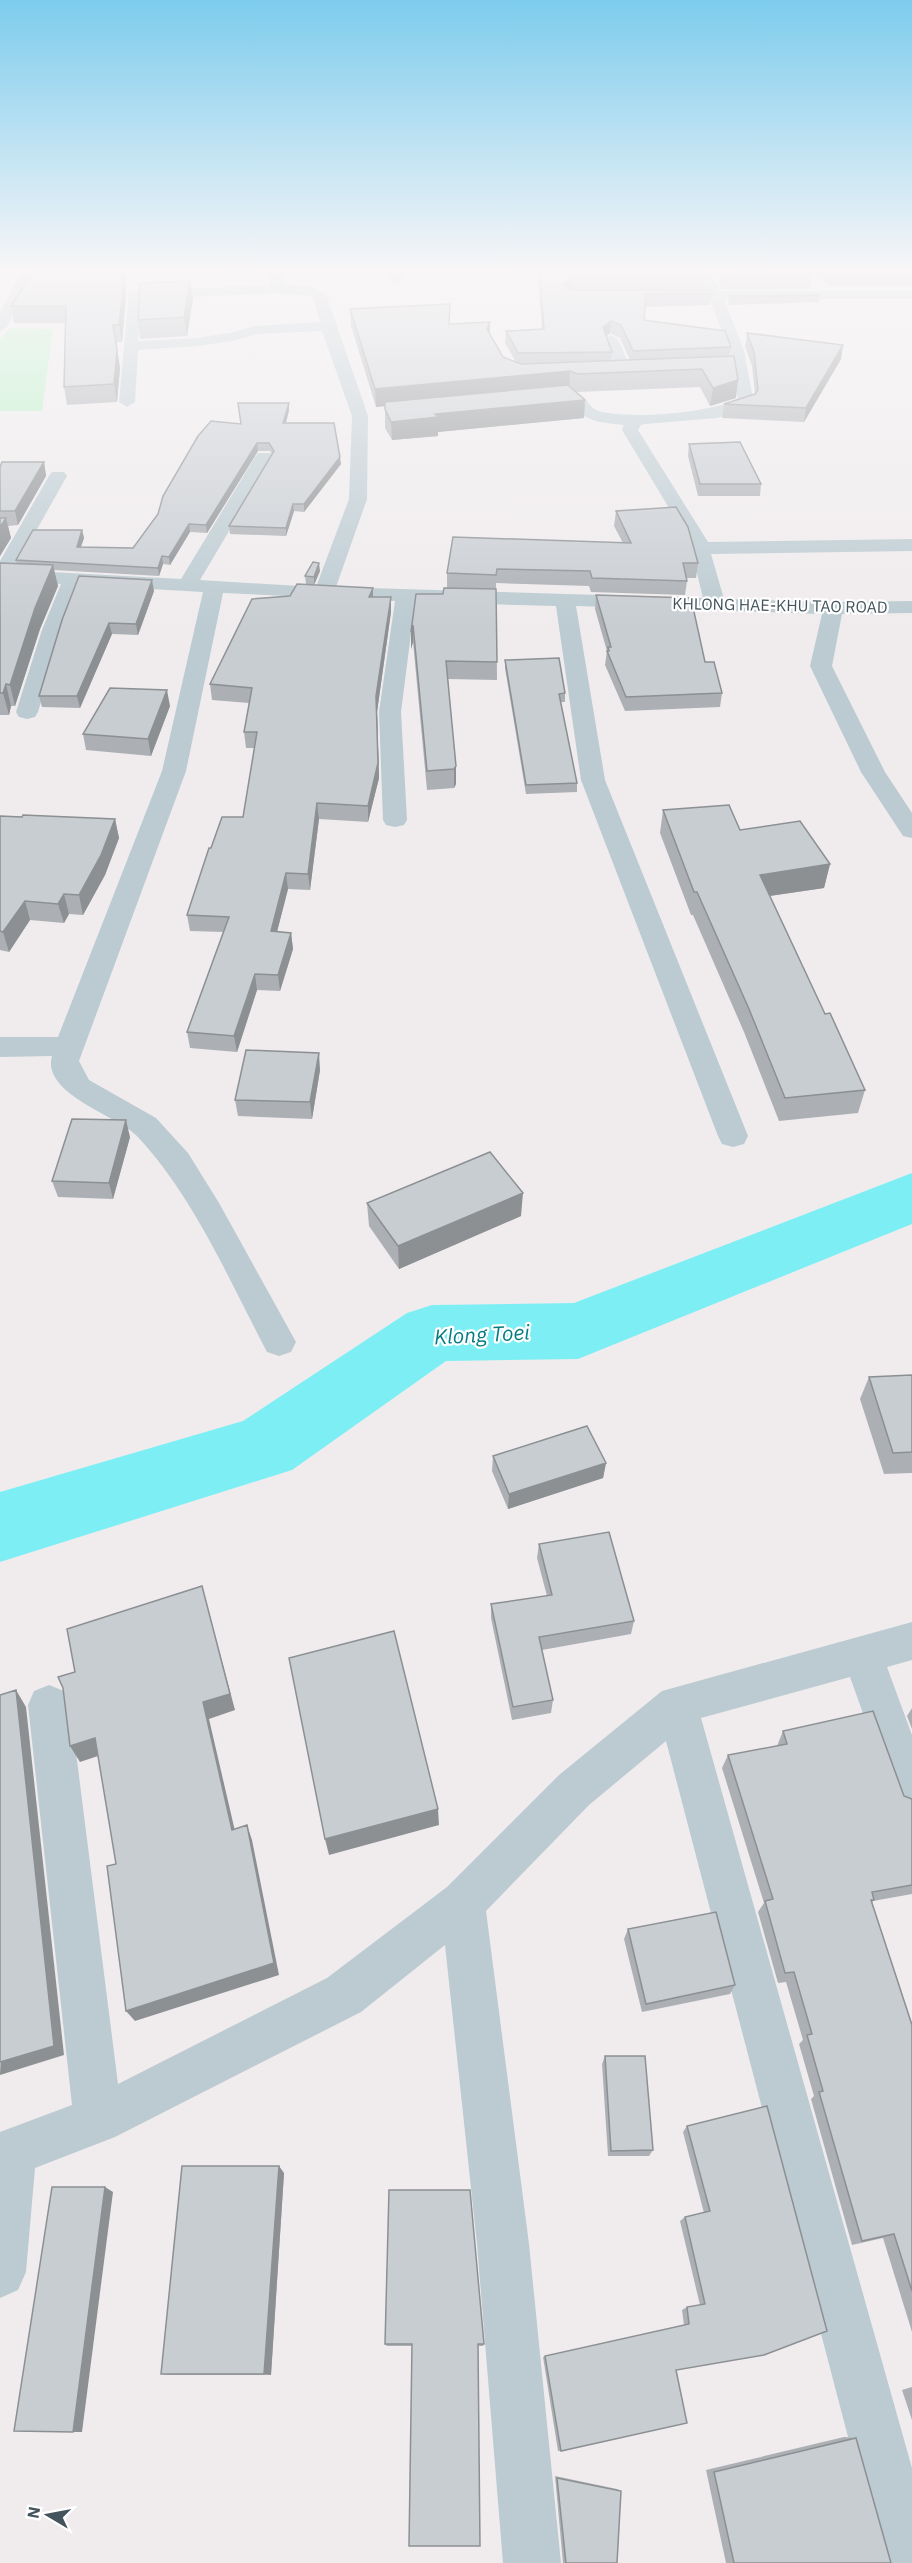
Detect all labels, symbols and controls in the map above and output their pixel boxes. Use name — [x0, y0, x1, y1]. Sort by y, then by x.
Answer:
street label: KHLONG HAE-KHU TAO ROAD — [672, 593, 888, 617]
water label: Klong Toei — [433, 1317, 531, 1350]
north arrow — [18, 2485, 78, 2545]
text: N — [22, 2505, 44, 2520]

